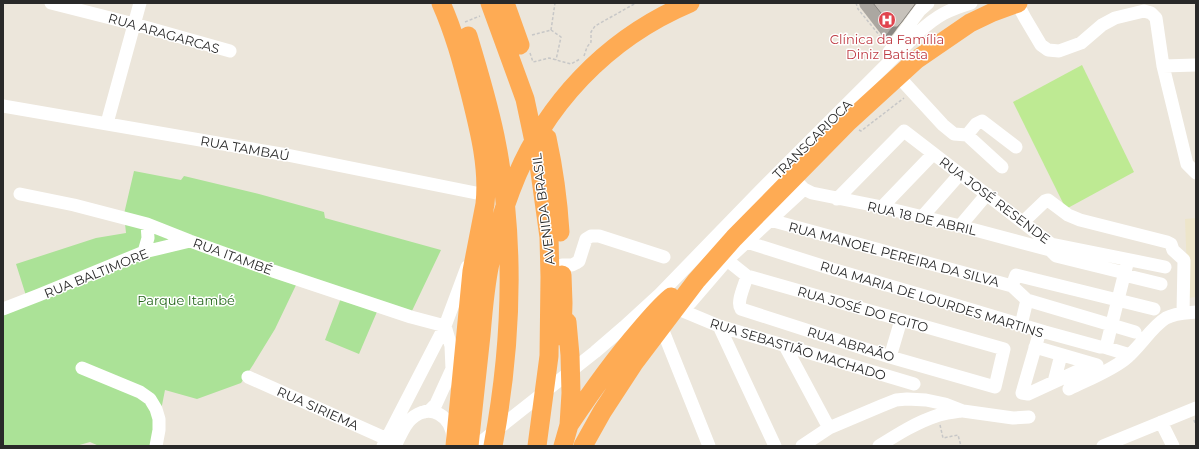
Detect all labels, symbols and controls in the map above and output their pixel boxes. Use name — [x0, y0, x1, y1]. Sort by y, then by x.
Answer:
street label: RUA ARAGARCAS — [106, 9, 222, 57]
hospital icon: Clínica da Família Diniz Batista — [877, 10, 897, 30]
place label: Clínica da Família Diniz Batista — [830, 31, 944, 62]
street label: TRANSCARIOCA — [769, 96, 855, 182]
street label: RUA TAMBAÚ — [199, 132, 291, 164]
street label: AVENIDA BRASIL — [528, 152, 558, 266]
street label: RUA JOSÉ RESENDE — [936, 153, 1054, 247]
street label: RUA 18 DE ABRIL — [866, 198, 978, 238]
street label: RUA MANOEL PEREIRA DA SILVA — [787, 218, 1002, 290]
street label: RUA ITAMBÉ — [191, 234, 275, 278]
street label: RUA BALTIMORE — [42, 245, 150, 301]
street label: RUA MARIA DE LOURDES MARTINS — [818, 257, 1046, 341]
street label: RUA JOSÉ DO EGITO — [796, 283, 931, 335]
park label: Parque Itambé — [137, 292, 235, 308]
street label: RUA SEBASTIÃO MACHADO — [708, 315, 888, 383]
street label: RUA ABRAÃO — [805, 323, 897, 365]
street label: RUA SIRIEMA — [275, 383, 362, 433]

